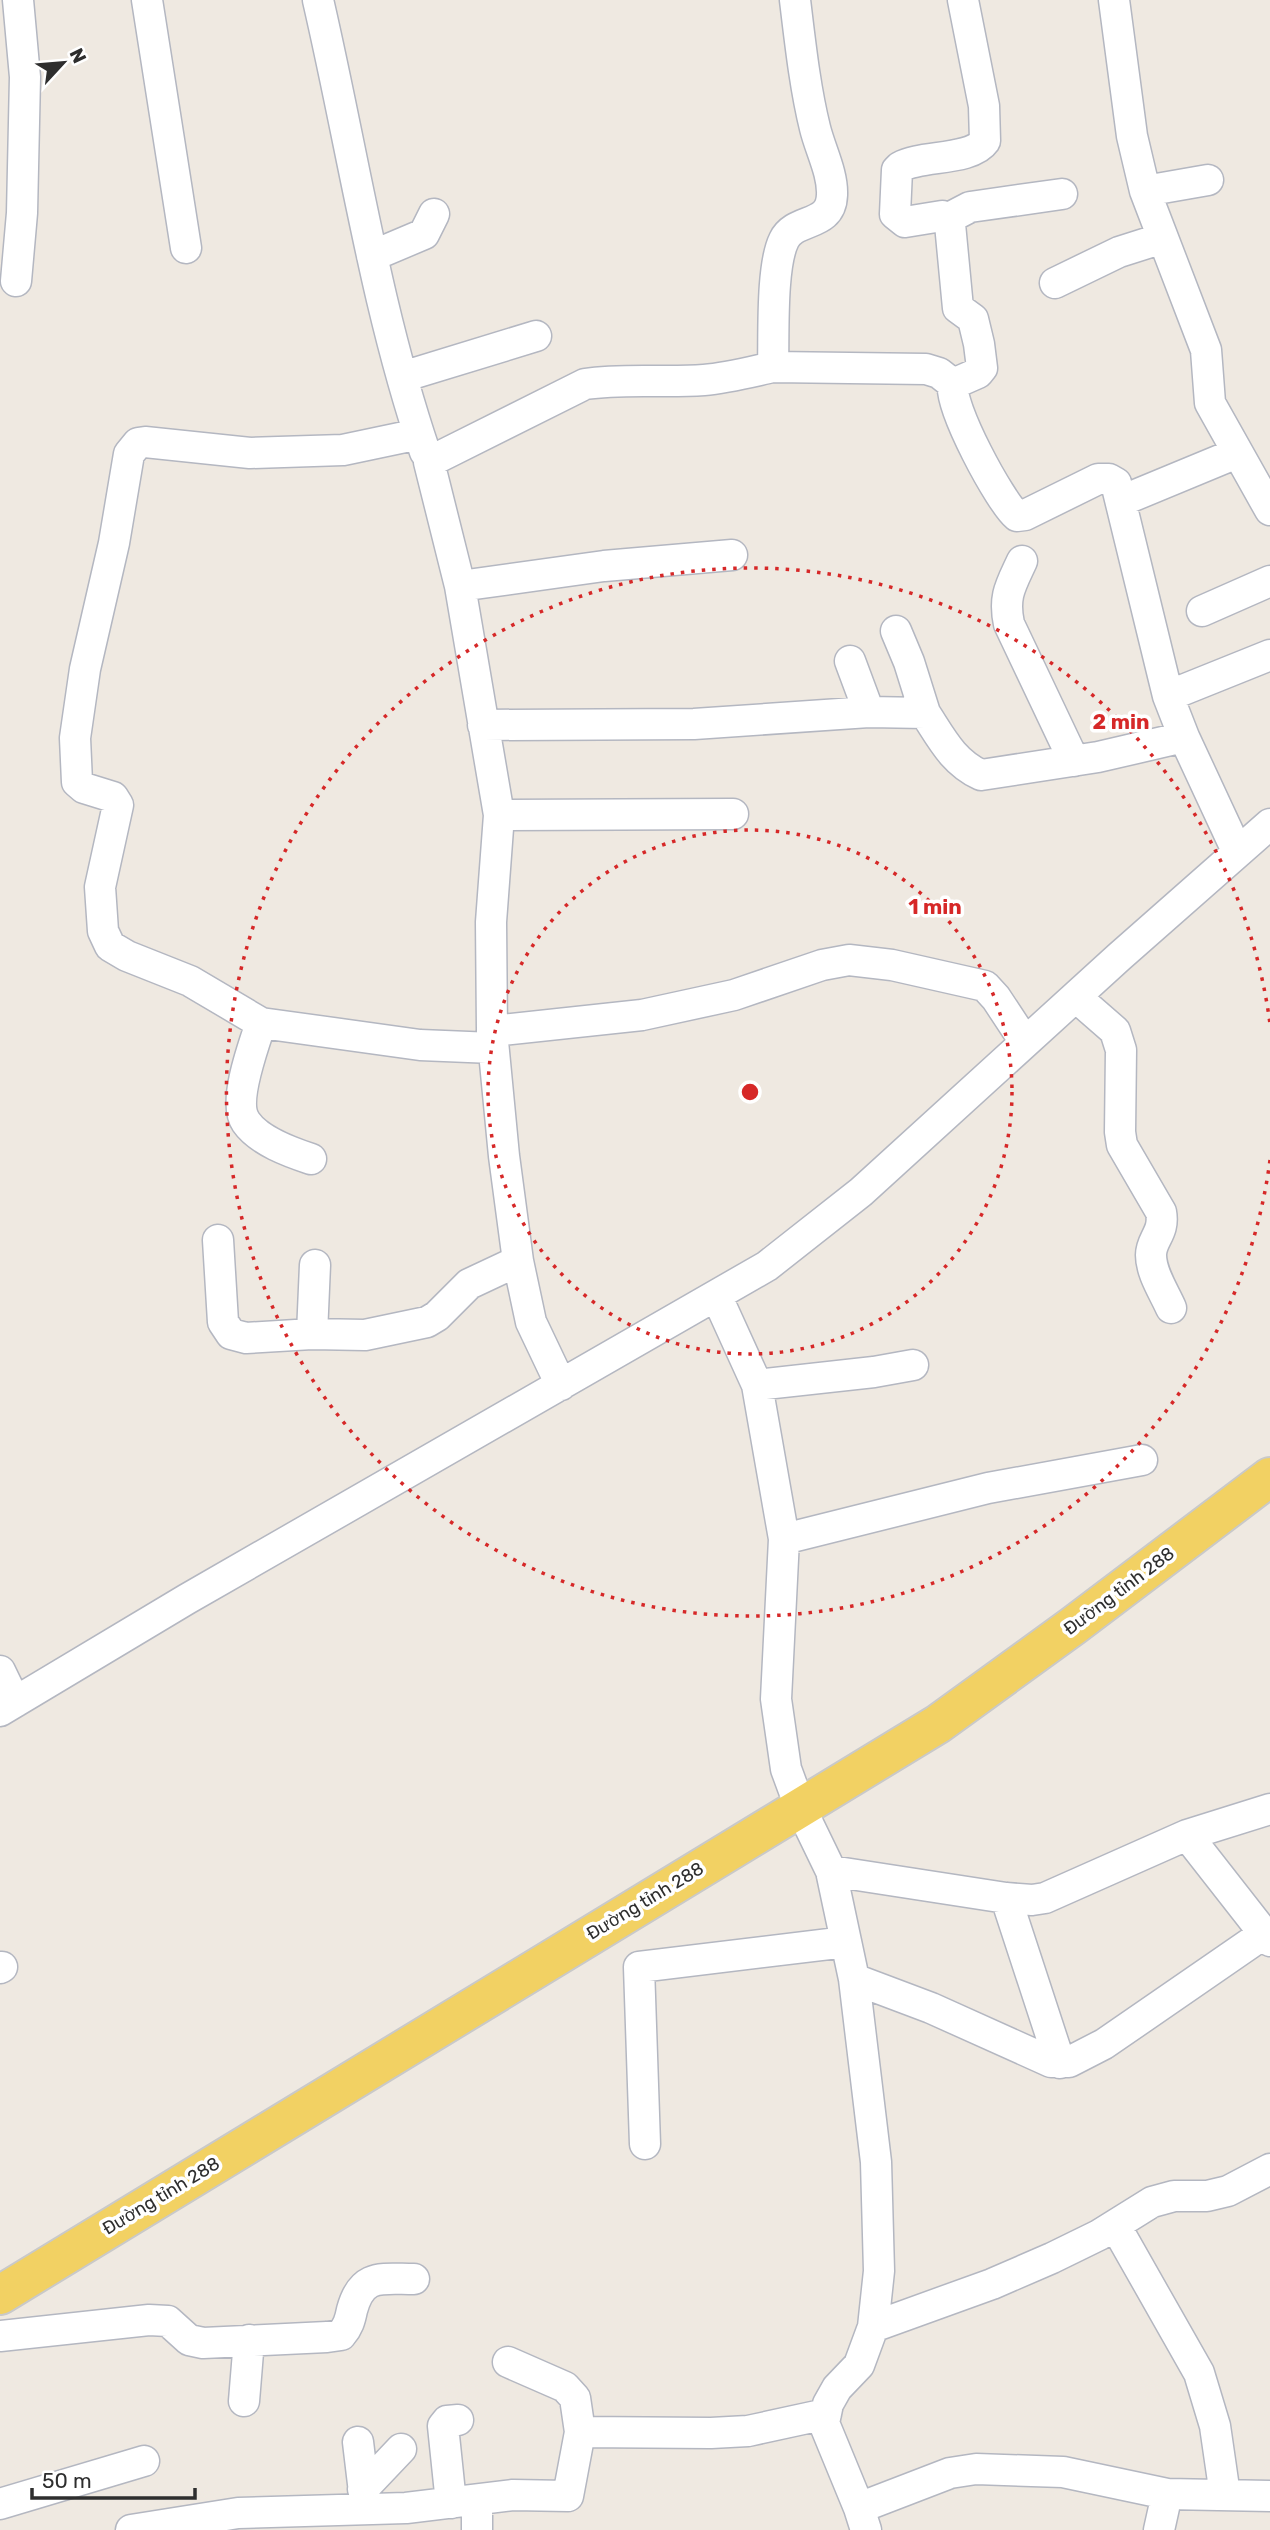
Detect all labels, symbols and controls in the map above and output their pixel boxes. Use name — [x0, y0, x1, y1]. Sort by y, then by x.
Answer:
north arrow — [28, 28, 98, 98]
text: N — [64, 45, 91, 67]
text: 2 min — [1093, 709, 1149, 734]
text: 1 min — [908, 894, 962, 919]
centre of rings — [738, 1080, 762, 1104]
street label: Đường tỉnh 288 — [1059, 1542, 1179, 1640]
street label: Đường tỉnh 288 — [582, 1857, 708, 1945]
street label: Đường tỉnh 288 — [98, 2152, 224, 2240]
scale bar — [32, 2456, 194, 2500]
text: 50 m — [42, 2468, 92, 2493]

